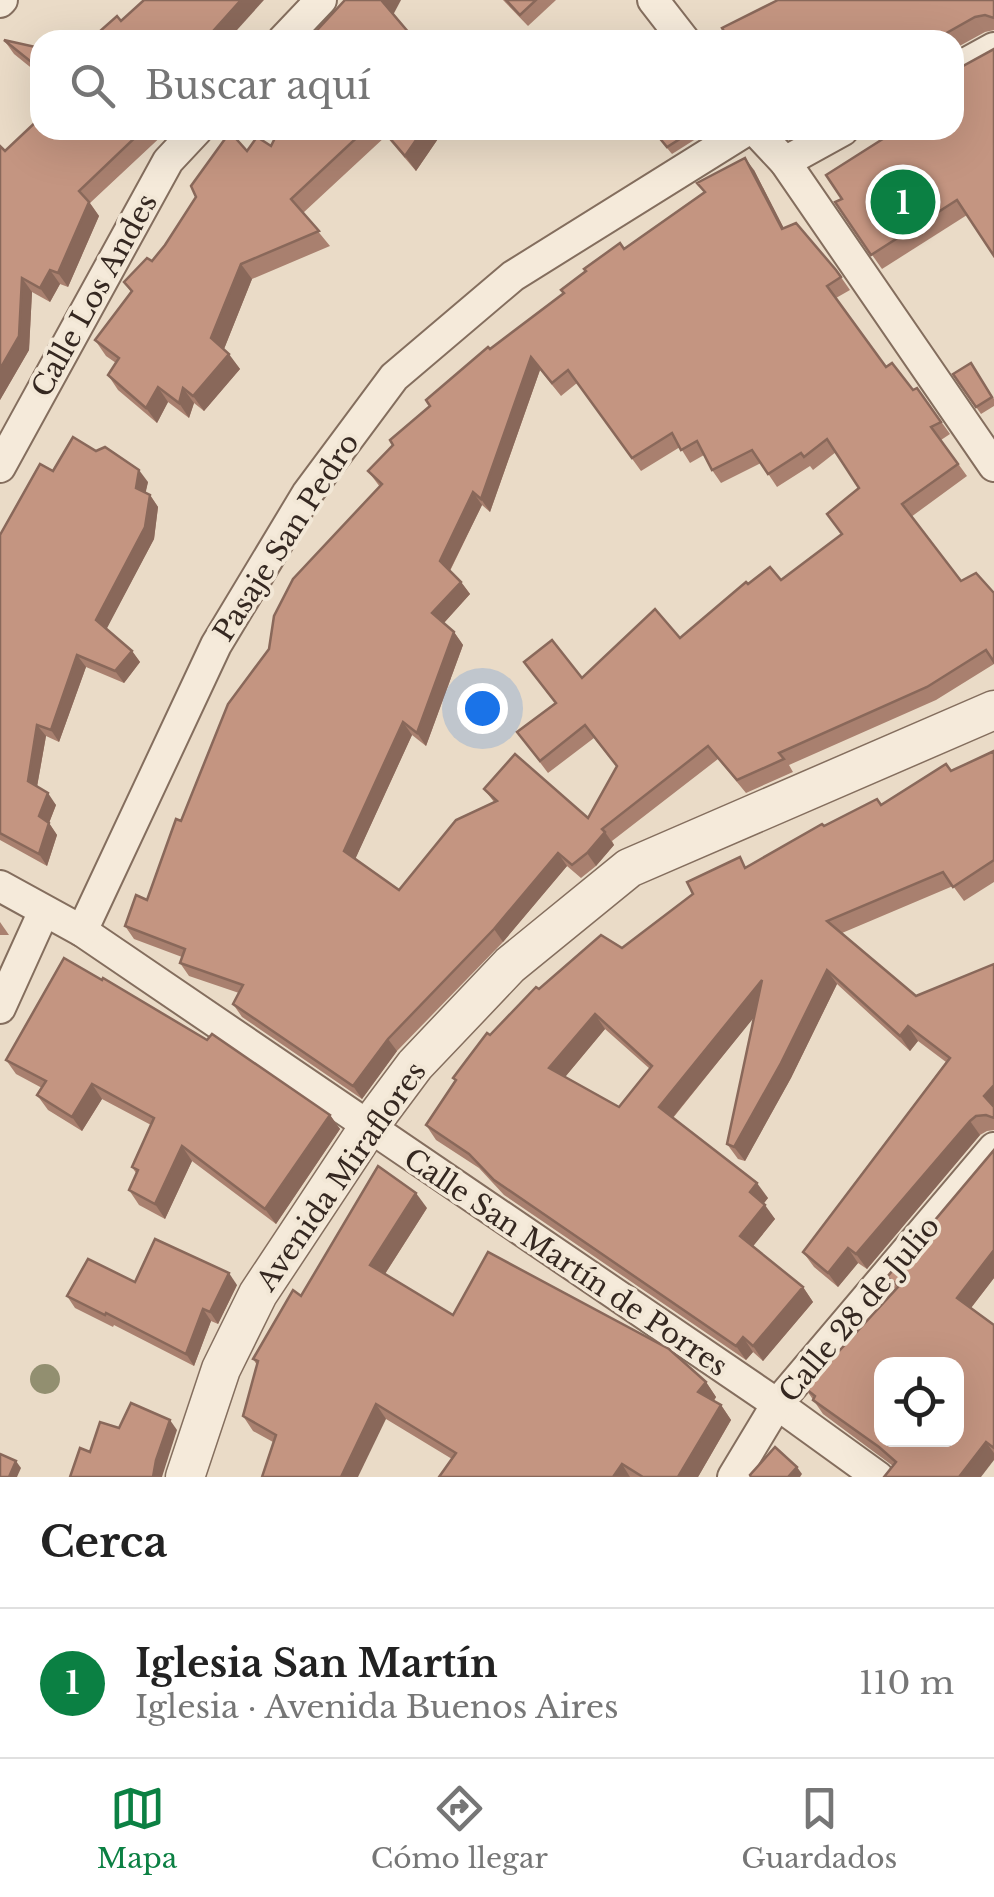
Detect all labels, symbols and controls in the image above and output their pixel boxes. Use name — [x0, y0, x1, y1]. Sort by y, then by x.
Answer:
search box — [30, 30, 964, 140]
icon: search — [65, 58, 120, 113]
text: Buscar aquí — [145, 62, 370, 109]
pin: 1 — [870, 164, 936, 240]
street label: Calle Los Andes — [24, 187, 165, 403]
street label: Pasaje San Pedro — [206, 427, 367, 648]
your location — [457, 683, 508, 734]
street label: Avenida Miraflores — [249, 1055, 434, 1298]
street label: Calle San Martín de Porres — [397, 1141, 734, 1384]
street label: Calle 28 de Julio — [772, 1209, 947, 1409]
map controls — [874, 1357, 964, 1447]
button: locate — [874, 1357, 964, 1447]
text: Cerca — [40, 1516, 168, 1568]
text: Iglesia San Martín — [135, 1640, 498, 1687]
text: 1 — [66, 1663, 79, 1703]
text: 110 m — [859, 1663, 954, 1703]
text: Iglesia · Avenida Buenos Aires — [135, 1687, 619, 1727]
tab: Mapa — [97, 1781, 177, 1876]
tab: Cómo llegar — [371, 1781, 548, 1876]
tab: Guardados — [741, 1781, 897, 1876]

